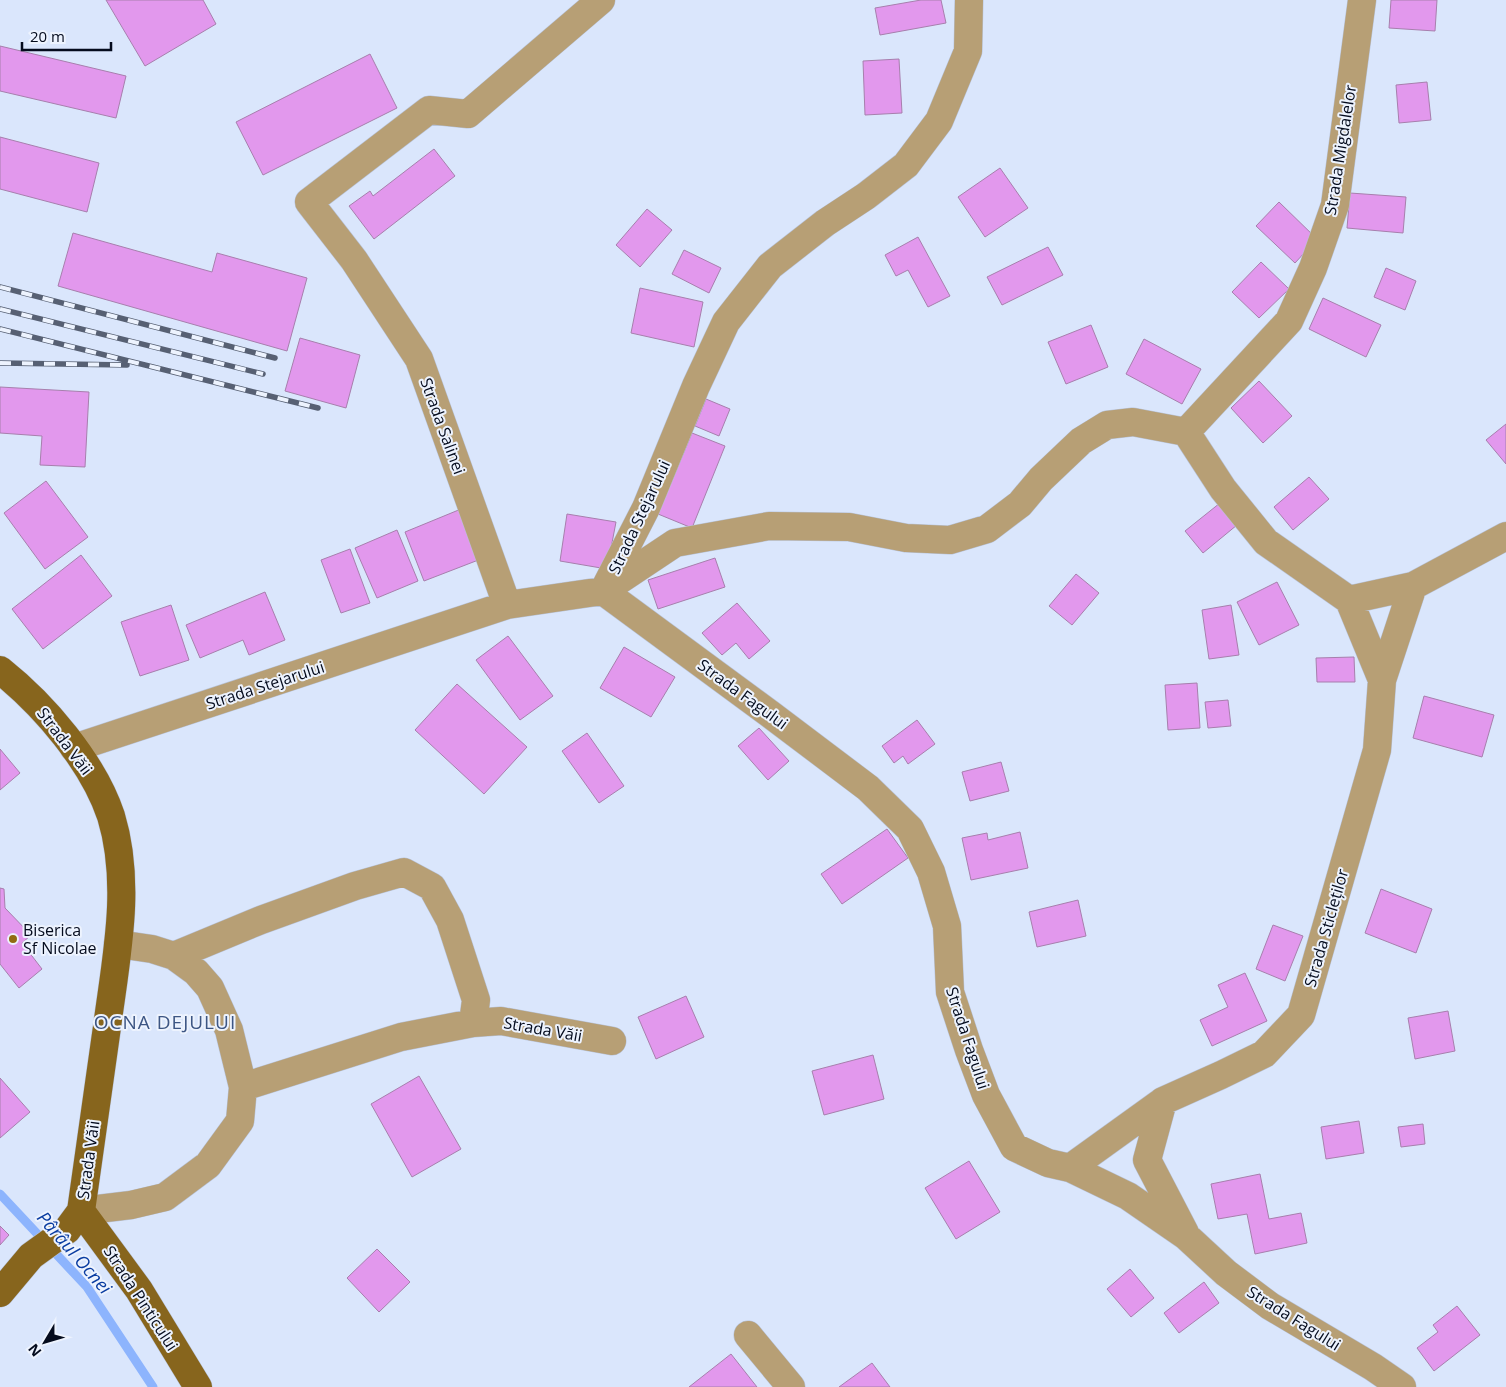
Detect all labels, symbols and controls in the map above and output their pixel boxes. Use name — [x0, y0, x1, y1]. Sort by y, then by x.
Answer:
scale bar — [22, 20, 111, 52]
text: 20 m — [30, 26, 65, 46]
street label: Strada Migdalelor — [1319, 83, 1361, 217]
street label: Strada Salinei — [415, 375, 471, 477]
street label: Strada Stejarului — [603, 456, 675, 578]
street label: Strada Fagului — [694, 654, 792, 734]
street label: Strada Stejarului — [203, 655, 327, 715]
street label: Strada Văii — [32, 703, 98, 779]
street label: Strada Sticleților — [1299, 866, 1353, 990]
place label: Biserica Sf Nicolae — [23, 919, 97, 959]
marker: Biserica Sf Nicolae — [7, 933, 19, 945]
street label: Strada Fagului — [941, 984, 995, 1092]
district label: OCNA DEJULUI — [94, 1009, 236, 1035]
street label: Strada Văii — [502, 1011, 584, 1047]
street label: Strada Văii — [72, 1119, 104, 1201]
water label: Pârâul Ocnei — [32, 1206, 118, 1299]
street label: Strada Pinticului — [99, 1241, 183, 1355]
street label: Strada Fagului — [1243, 1281, 1345, 1355]
north arrow — [20, 1317, 70, 1367]
text: N — [23, 1340, 45, 1361]

